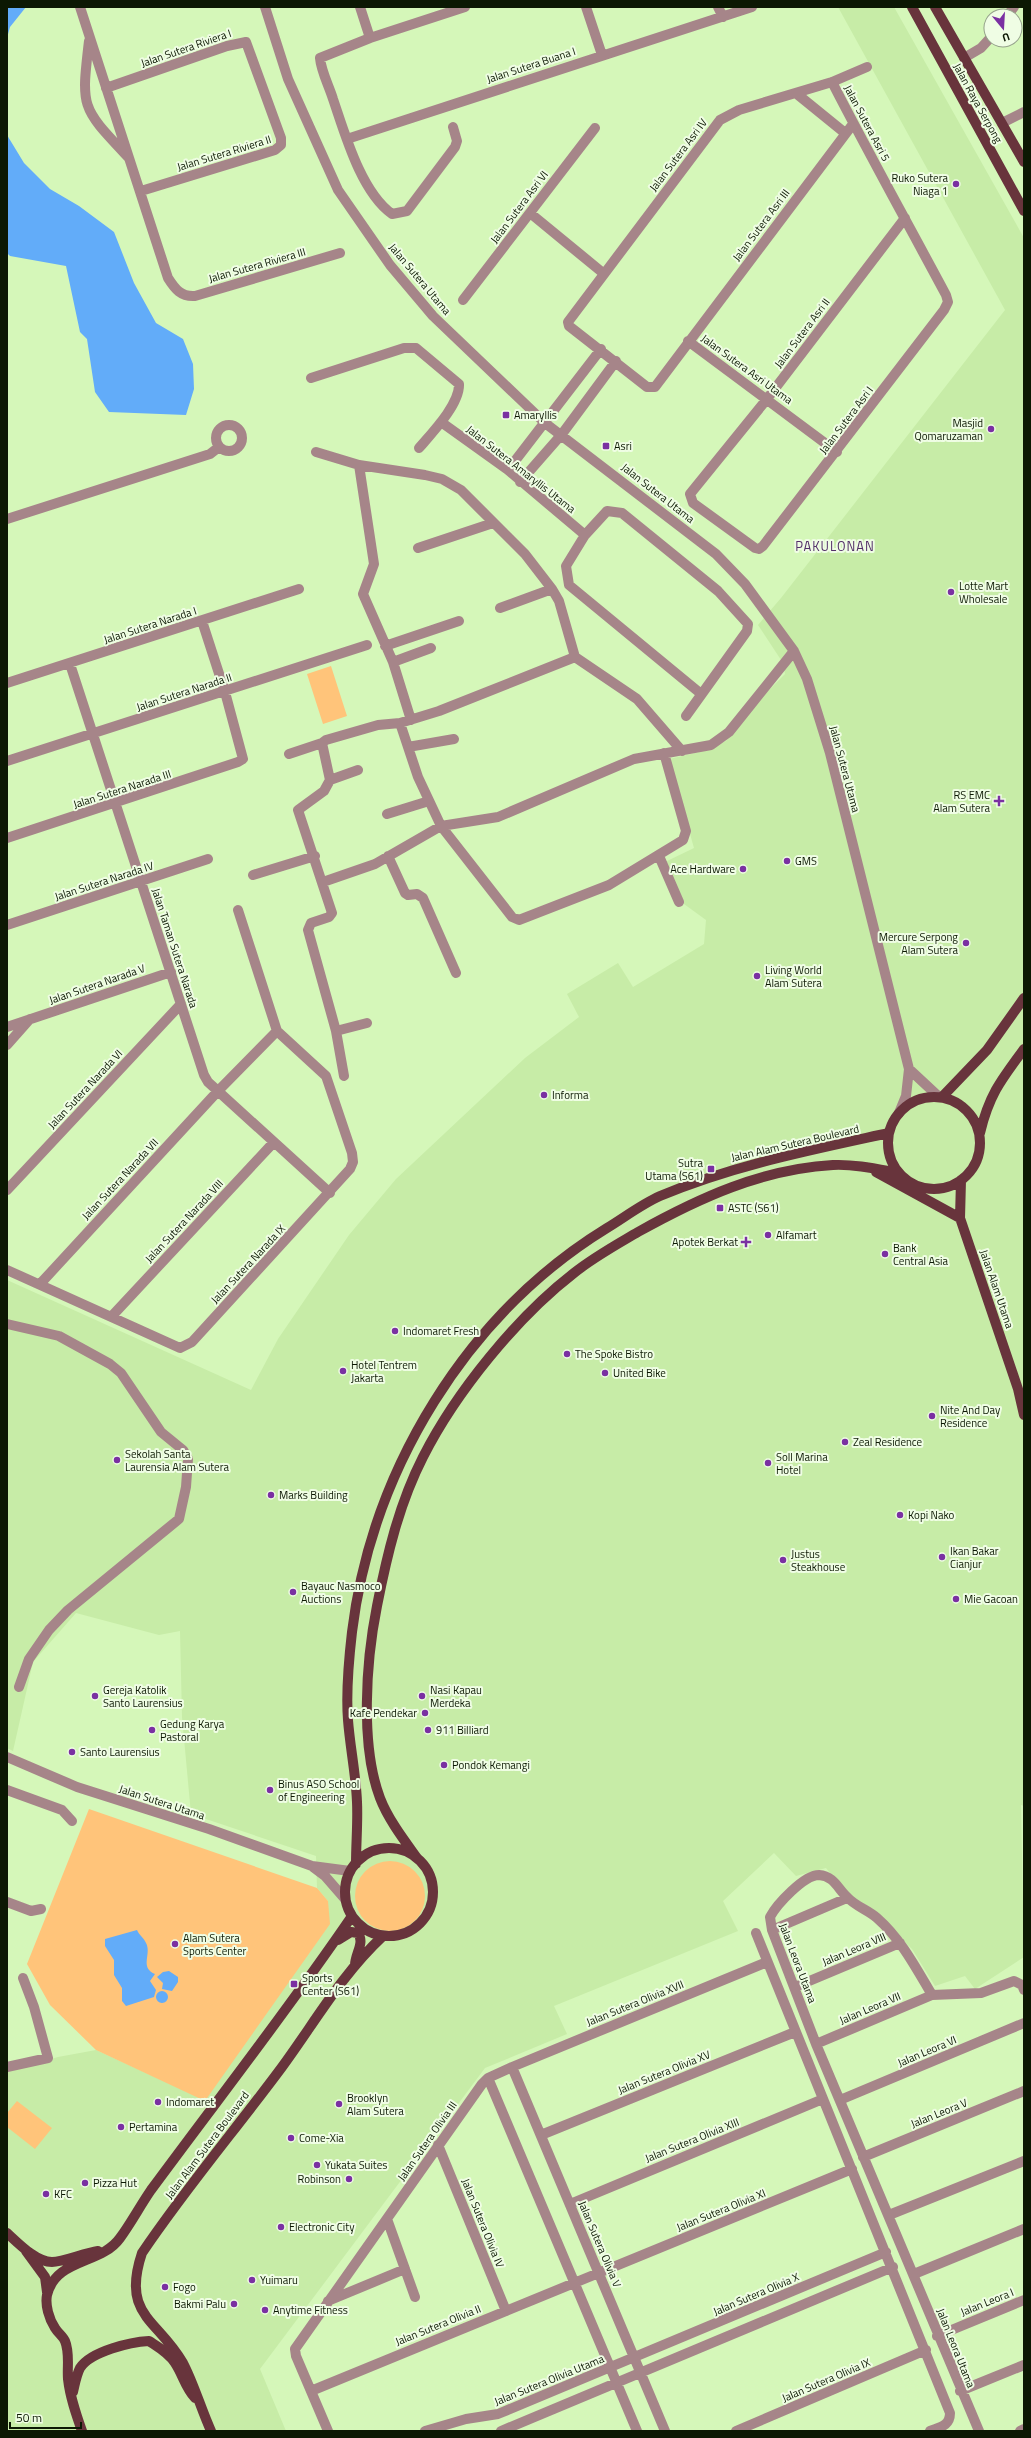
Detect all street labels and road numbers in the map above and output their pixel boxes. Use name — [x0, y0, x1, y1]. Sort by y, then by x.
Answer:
street label: Jalan Sutera Riviera I — [139, 25, 233, 71]
street label: Jalan Sutera Buana I — [484, 43, 578, 87]
street label: Jalan Raya Serpong — [949, 60, 1007, 146]
street label: Jalan Sutera Asri 5 — [840, 82, 894, 164]
street label: Jalan Sutera Asri IV — [645, 115, 711, 195]
street label: Jalan Sutera Riviera II — [175, 131, 273, 175]
street label: Jalan Sutera Asri VI — [486, 167, 552, 247]
street label: Jalan Sutera Asri III — [729, 186, 793, 264]
street label: Jalan Sutera Utama — [385, 240, 455, 319]
street label: Jalan Sutera Riviera III — [207, 243, 307, 287]
street label: Jalan Sutera Asri II — [770, 295, 834, 371]
street label: Jalan Sutera Asri Utama — [698, 330, 796, 408]
street label: Jalan Sutera Asri I — [815, 383, 877, 457]
street label: Jalan Sutera Amaryllis Utama — [463, 421, 579, 517]
street label: Jalan Sutera Utama — [618, 459, 698, 527]
street label: Jalan Sutera Narada I — [102, 602, 198, 648]
street label: Jalan Sutera Narada II — [134, 669, 234, 715]
street label: Jalan Sutera Utama — [826, 724, 864, 815]
street label: Jalan Sutera Narada III — [71, 766, 173, 812]
street label: Jalan Sutera Narada IV — [52, 857, 156, 905]
street label: Jalan Taman Sutera Narada — [148, 886, 202, 1010]
street label: Jalan Sutera Narada V — [47, 960, 148, 1008]
street label: Jalan Sutera Narada VI — [44, 1046, 126, 1132]
street label: Jalan Alam Sutera Boulevard — [729, 1120, 861, 1166]
street label: Jalan Sutera Narada VII — [78, 1135, 162, 1223]
street label: Jalan Sutera Narada VIII — [141, 1176, 227, 1266]
street label: Jalan Sutera Narada IX — [207, 1221, 289, 1307]
street label: Jalan Alam Utama — [976, 1247, 1018, 1331]
street label: Jalan Sutera Utama — [117, 1781, 207, 1824]
street label: Jalan Leora Utama — [775, 1921, 821, 2006]
street label: Jalan Leora VIII — [820, 1928, 888, 1970]
street label: Jalan Sutera Olivia XVII — [584, 1976, 686, 2030]
street label: Jalan Leora VII — [837, 1988, 903, 2028]
street label: Jalan Leora VI — [895, 2031, 959, 2071]
street label: Jalan Sutera Olivia XV — [615, 2046, 713, 2098]
street label: Jalan Alam Sutera Boulevard — [161, 2088, 253, 2202]
street label: Jalan Leora V — [908, 2094, 970, 2132]
street label: Jalan Sutera Olivia III — [393, 2098, 461, 2184]
street label: Jalan Sutera Olivia XIII — [643, 2114, 741, 2166]
street label: Jalan Sutera Olivia IV — [458, 2176, 508, 2271]
street label: Jalan Sutera Olivia XI — [674, 2185, 768, 2235]
street label: Jalan Sutera Olivia V — [575, 2198, 626, 2290]
street label: Jalan Sutera Olivia X — [711, 2269, 801, 2319]
street label: Jalan Leora I — [958, 2284, 1016, 2320]
street label: Jalan Sutera Olivia II — [393, 2300, 483, 2350]
street label: Jalan Leora Utama — [933, 2306, 979, 2391]
street label: Jalan Sutera Olivia Utama — [492, 2350, 607, 2409]
street label: Jalan Sutera Olivia IX — [779, 2354, 873, 2406]

